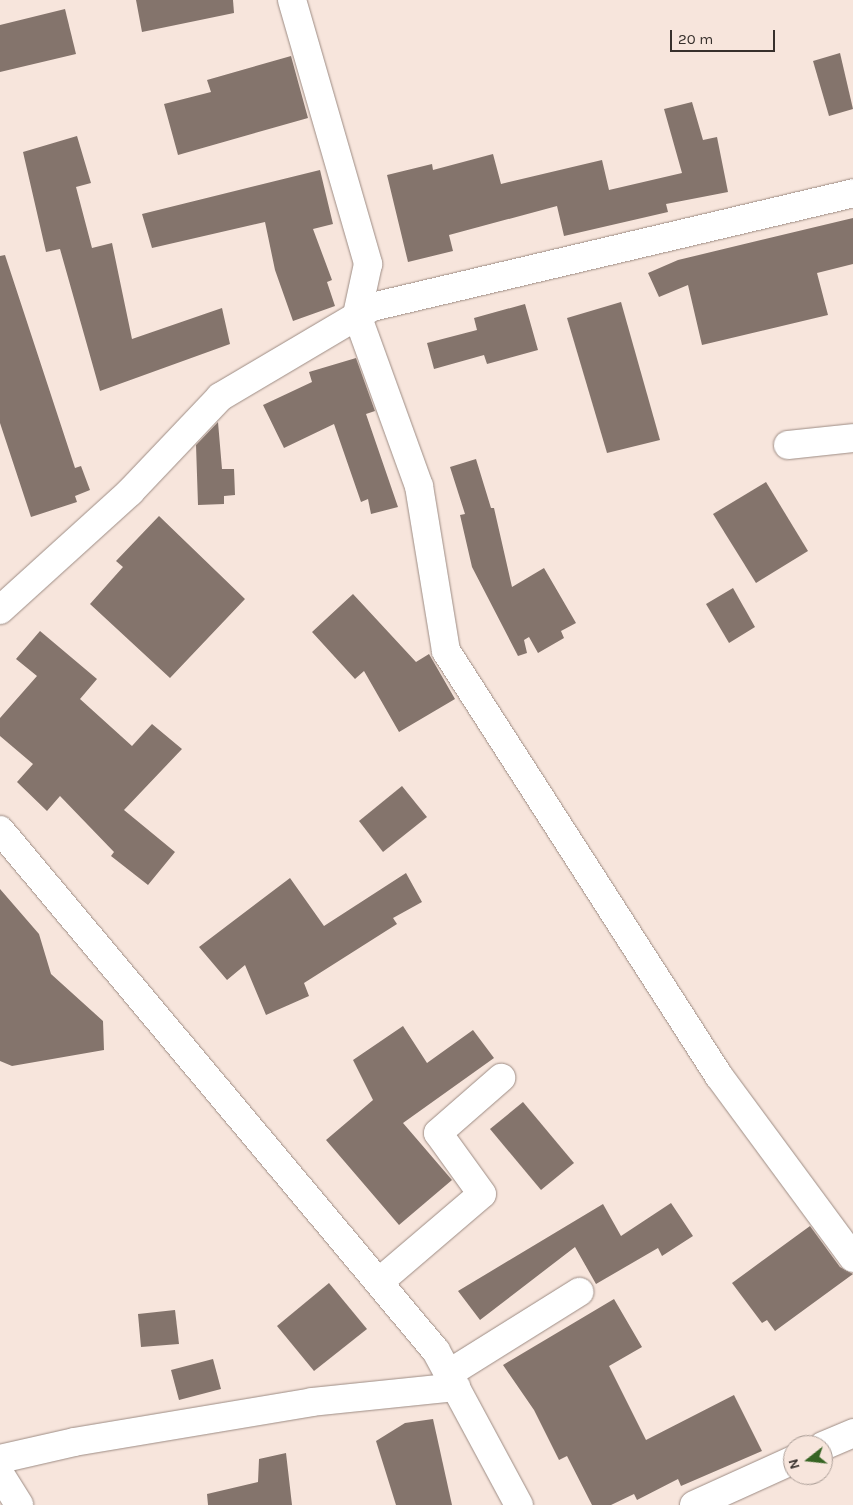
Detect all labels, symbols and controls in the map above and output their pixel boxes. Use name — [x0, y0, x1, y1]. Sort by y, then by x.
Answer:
scale bar — [673, 20, 778, 52]
text: 20 m — [678, 30, 713, 48]
north arrow — [783, 1435, 833, 1485]
text: N — [785, 1457, 804, 1471]

